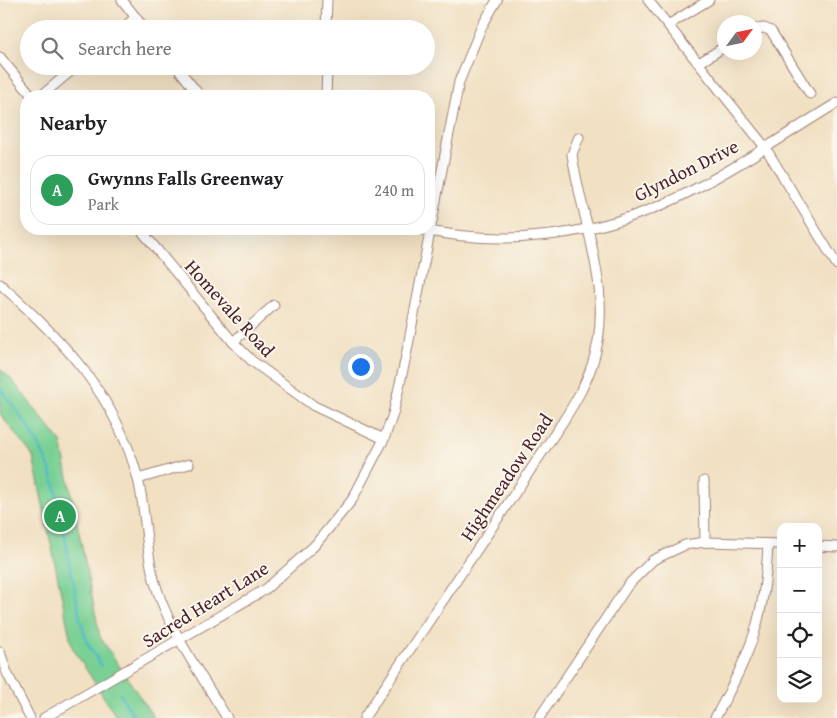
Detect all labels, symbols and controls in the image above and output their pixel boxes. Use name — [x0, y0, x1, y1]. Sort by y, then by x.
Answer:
north arrow — [717, 15, 762, 60]
search box — [20, 20, 435, 75]
icon: search — [38, 34, 66, 62]
text: Search here — [78, 34, 172, 62]
text: Nearby — [40, 107, 107, 138]
street label: Glyndon Drive — [629, 132, 743, 208]
text: Gwynns Falls Greenway — [88, 164, 284, 192]
text: A — [52, 178, 62, 202]
text: 240 m — [374, 178, 414, 202]
text: Park — [88, 192, 119, 216]
street label: Homevale Road — [178, 253, 282, 364]
your location — [348, 354, 374, 380]
street label: Highmeadow Road — [453, 407, 560, 546]
pin: A — [44, 497, 76, 535]
map controls — [777, 523, 822, 703]
button: + — [777, 523, 822, 568]
street label: Sacred Heart Lane — [136, 554, 274, 654]
button: − — [777, 568, 822, 613]
button: locate — [777, 613, 822, 658]
button: layers — [777, 658, 822, 703]

